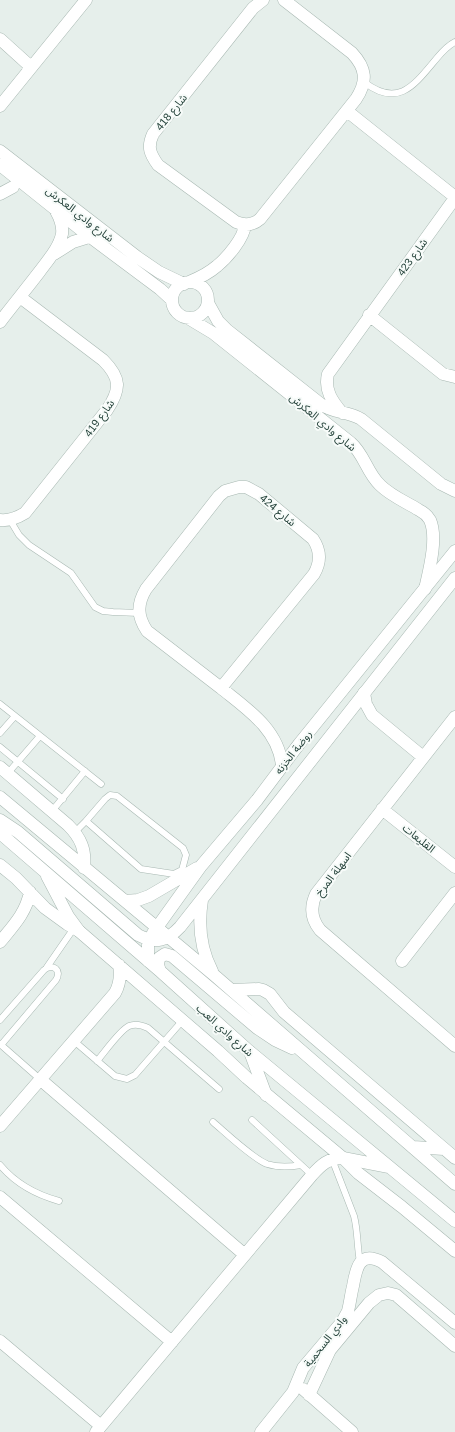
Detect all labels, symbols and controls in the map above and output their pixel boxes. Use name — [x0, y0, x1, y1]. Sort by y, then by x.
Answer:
street label: شارع 418 — [153, 91, 191, 134]
street label: شارع وادي العكرش — [41, 184, 117, 247]
street label: شارع 423 — [395, 236, 431, 279]
street label: شارع وادي العكرش — [285, 391, 359, 456]
street label: شارع 419 — [82, 397, 118, 440]
street label: شارع 424 — [256, 492, 299, 530]
street label: روضة الخزنه — [272, 728, 315, 777]
street label: القليعات — [400, 821, 438, 855]
street label: اسهلة المرخ — [313, 850, 355, 899]
street label: شارع وادي العب — [192, 1001, 256, 1061]
street label: وادي السحمية — [301, 1313, 352, 1371]

